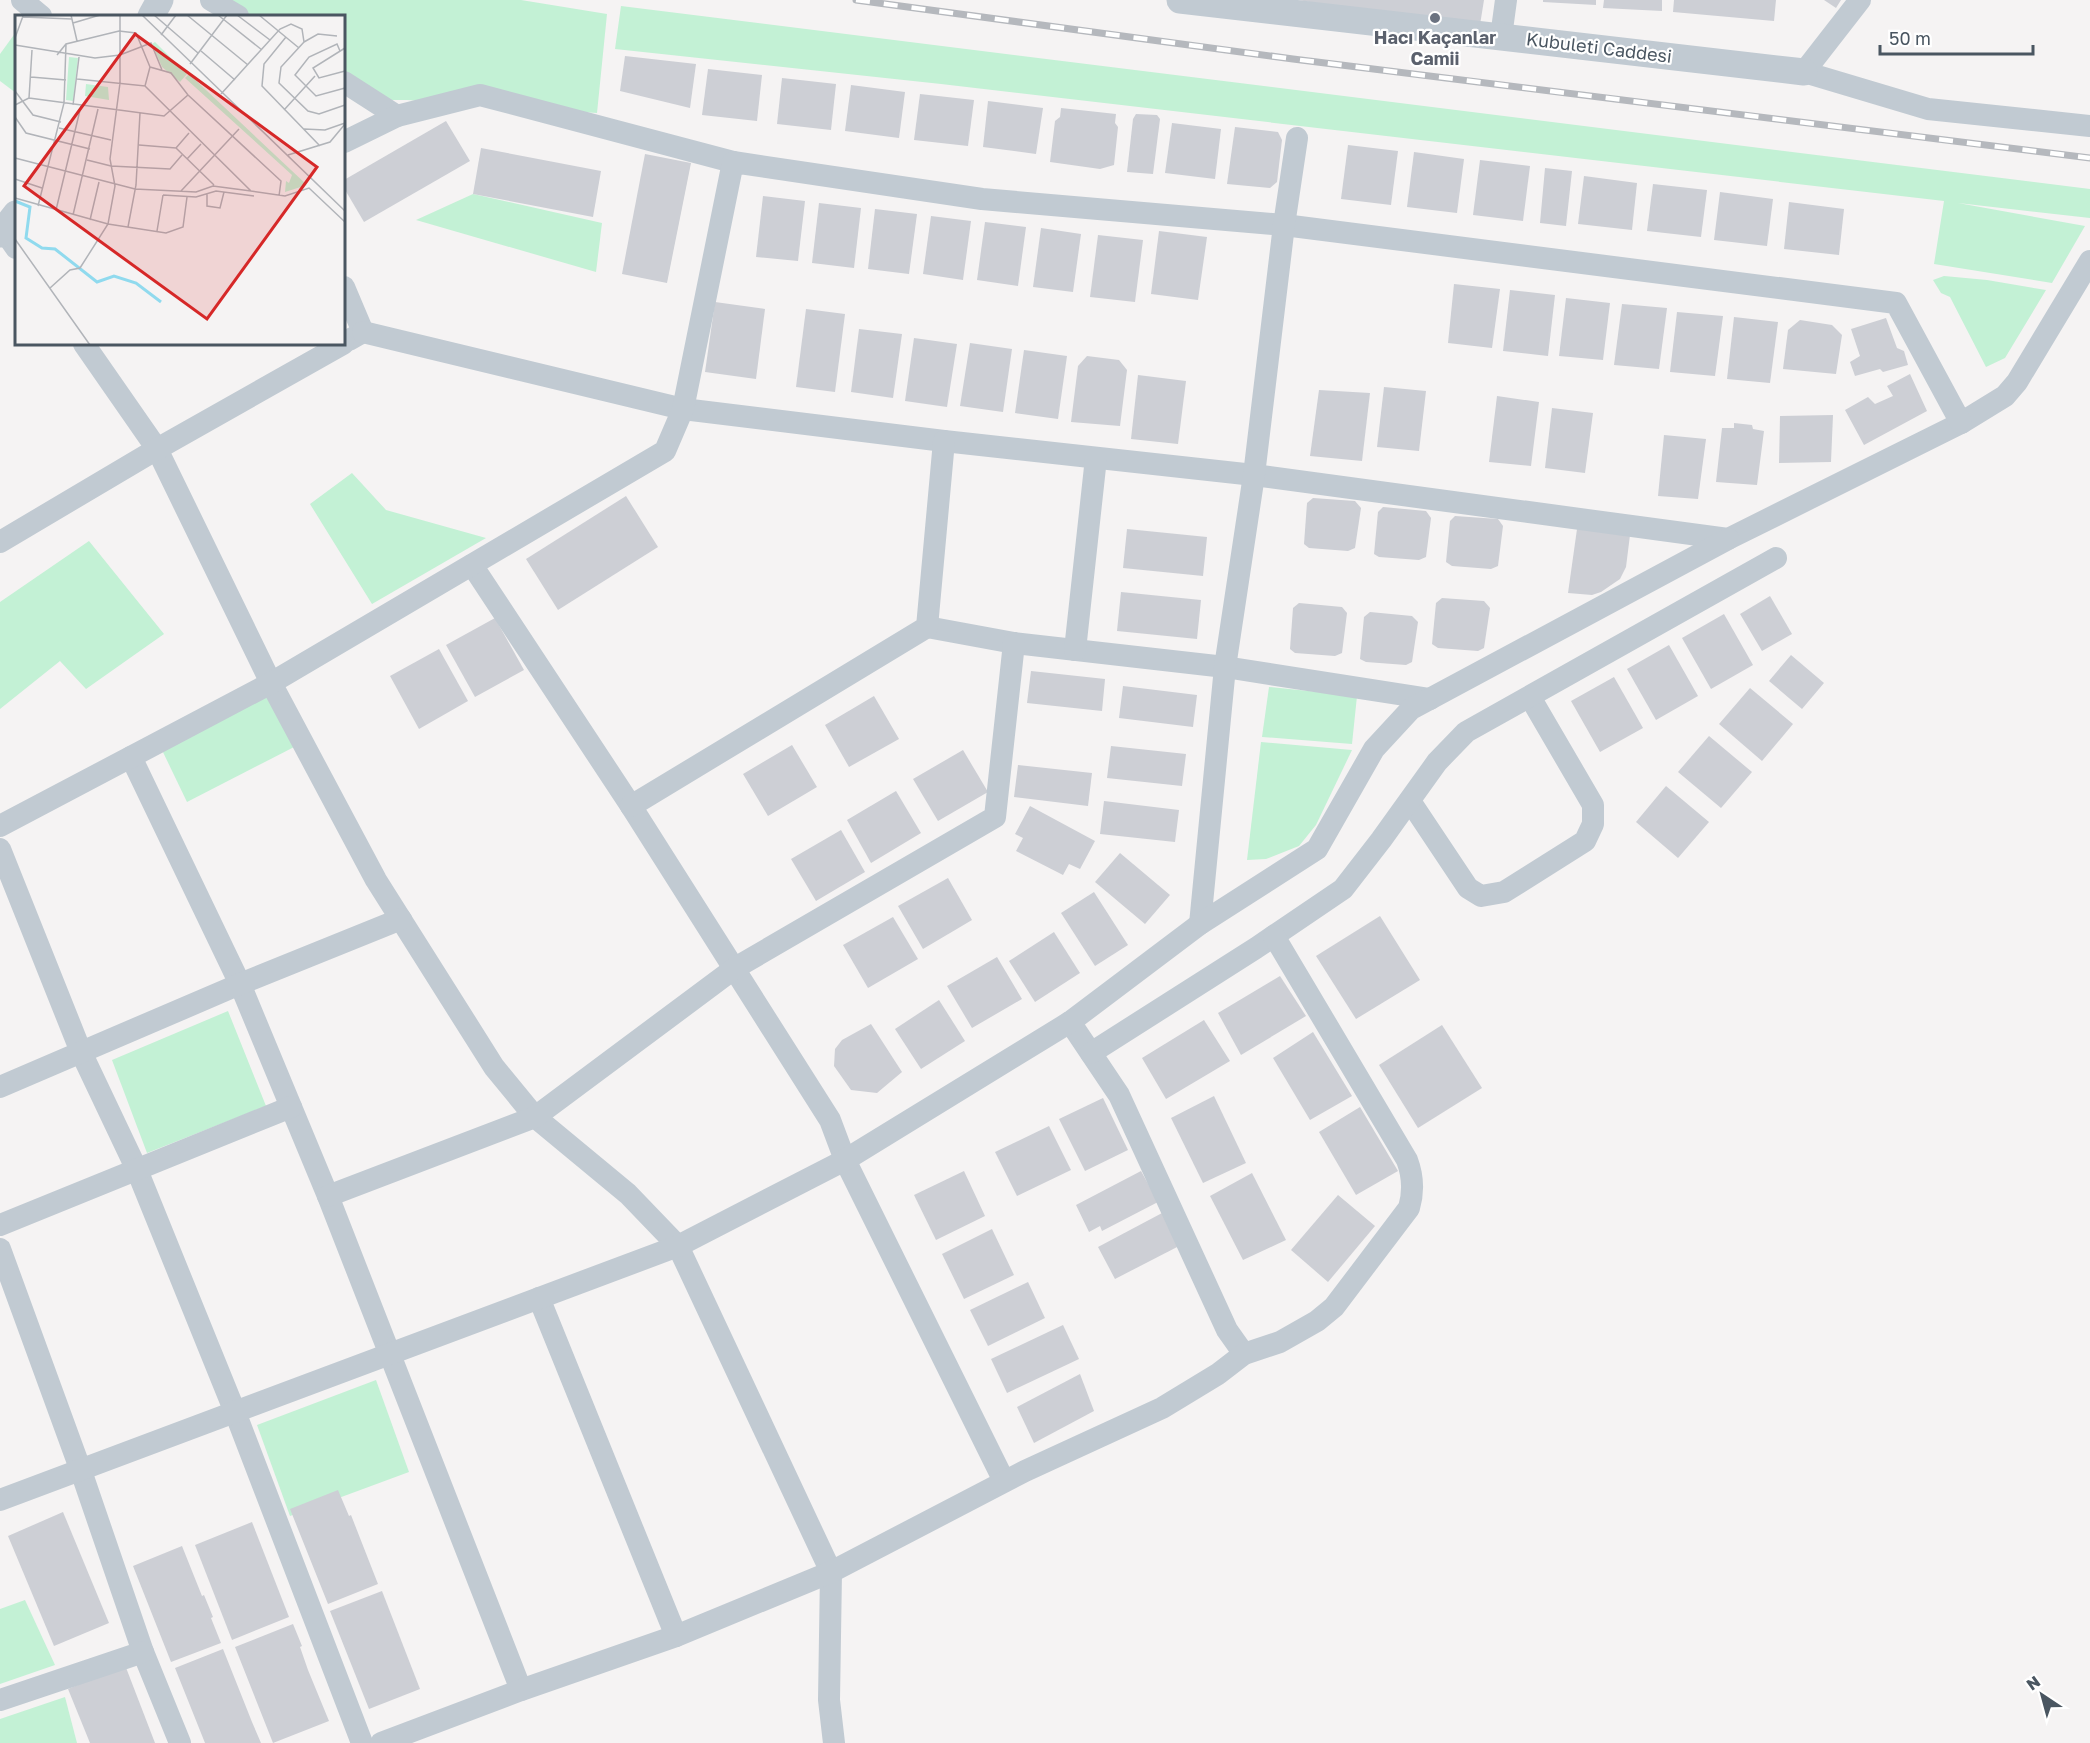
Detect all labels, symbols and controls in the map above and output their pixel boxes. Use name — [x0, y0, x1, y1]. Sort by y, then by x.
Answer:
marker: Hacı Kaçanlar Camii — [1428, 11, 1442, 25]
inset map — [15, 15, 345, 345]
scale bar — [1880, 18, 2033, 56]
place label: Hacı Kaçanlar Camii — [1374, 26, 1496, 69]
street label: Kubuleti Caddesi — [1525, 27, 1673, 67]
text: 50 m — [1889, 27, 1931, 49]
north arrow — [2012, 1665, 2072, 1725]
text: N — [2022, 1671, 2044, 1695]

